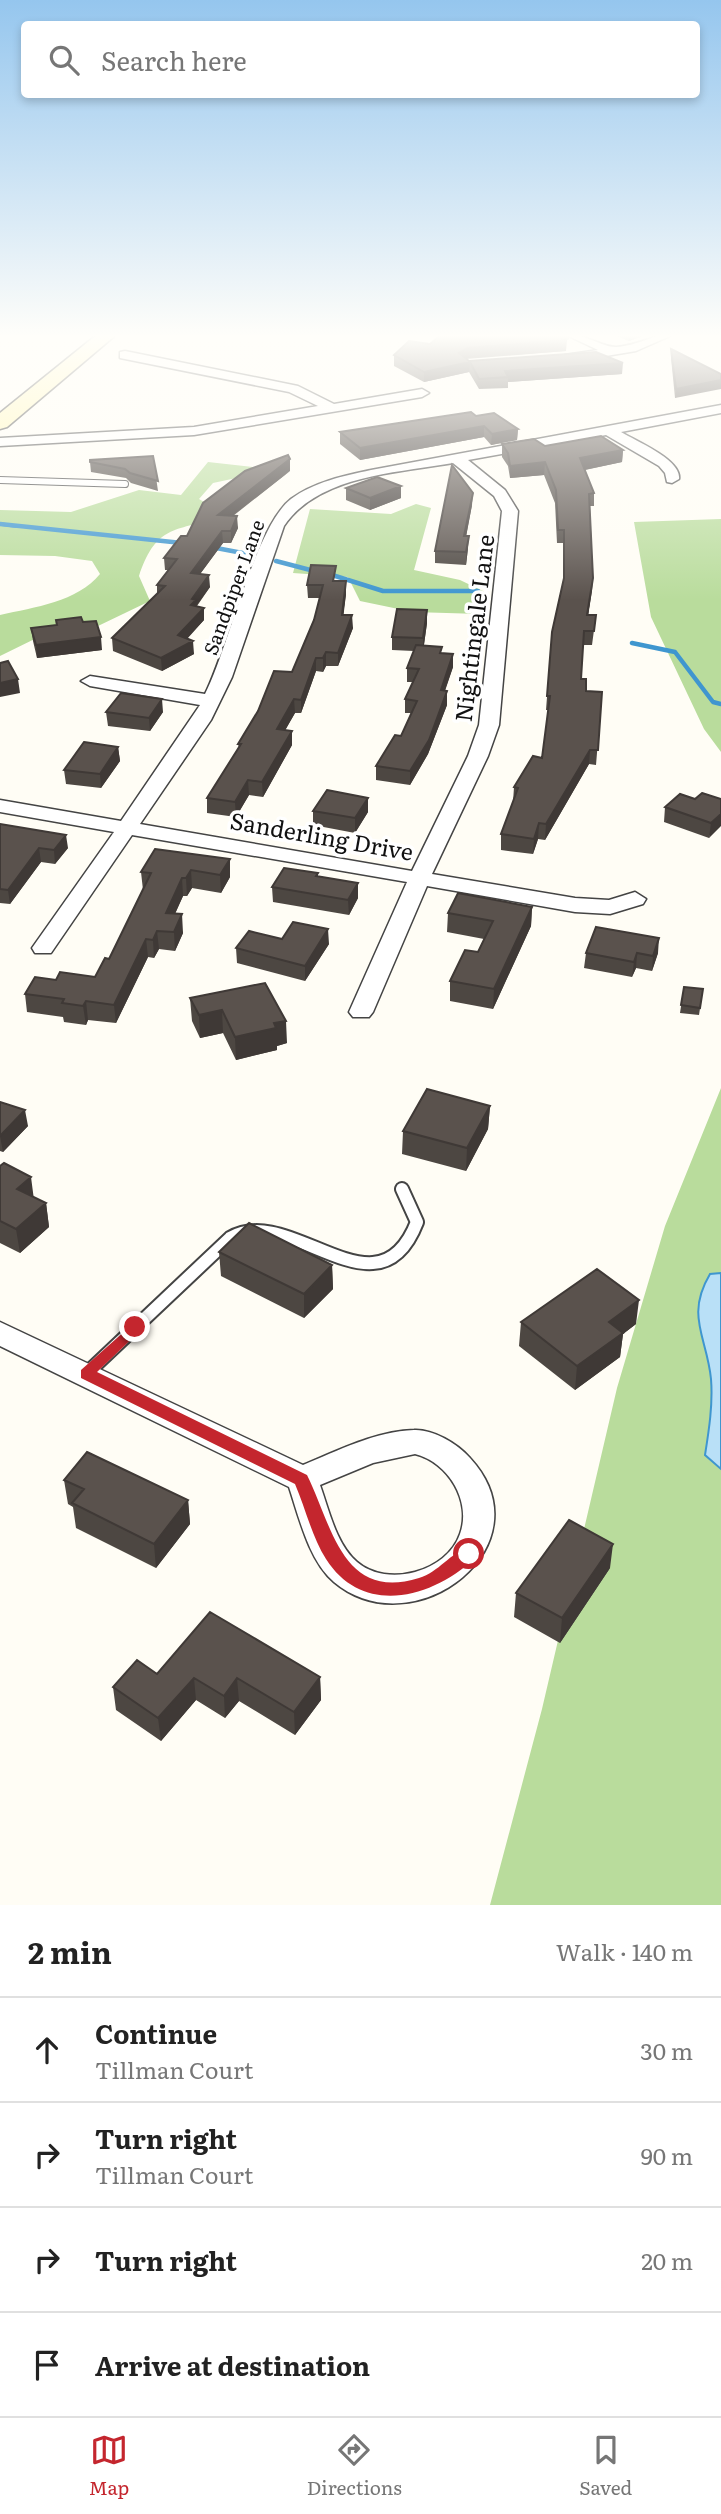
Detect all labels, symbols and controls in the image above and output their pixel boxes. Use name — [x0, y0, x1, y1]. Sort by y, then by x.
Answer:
search box — [21, 21, 700, 98]
text: Search here — [101, 40, 247, 79]
icon: search — [45, 41, 83, 79]
street label: Sandpiper Lane — [196, 515, 270, 658]
street label: Nightingale Lane — [445, 532, 501, 724]
street label: Sanderling Drive — [228, 802, 416, 868]
route end — [119, 1311, 150, 1342]
route start — [453, 1538, 484, 1569]
text: 2 min — [28, 1929, 112, 1973]
text: Walk · 140 m — [556, 1934, 693, 1968]
text: Continue — [95, 2013, 217, 2052]
icon: ahead — [28, 2031, 66, 2069]
text: 30 m — [640, 2033, 693, 2067]
text: Tillman Court — [95, 2052, 253, 2086]
text: Turn right — [95, 2118, 237, 2157]
icon: right — [28, 2136, 66, 2174]
text: 90 m — [641, 2138, 693, 2172]
text: Tillman Court — [95, 2157, 253, 2191]
text: Turn right — [95, 2240, 237, 2279]
icon: right — [28, 2241, 66, 2279]
text: 20 m — [641, 2243, 693, 2277]
text: Arrive at destination — [95, 2345, 370, 2384]
icon: arrive — [28, 2346, 66, 2384]
tab: Map — [89, 2431, 129, 2501]
tab: Directions — [307, 2431, 402, 2501]
tab: Saved — [579, 2431, 632, 2501]

